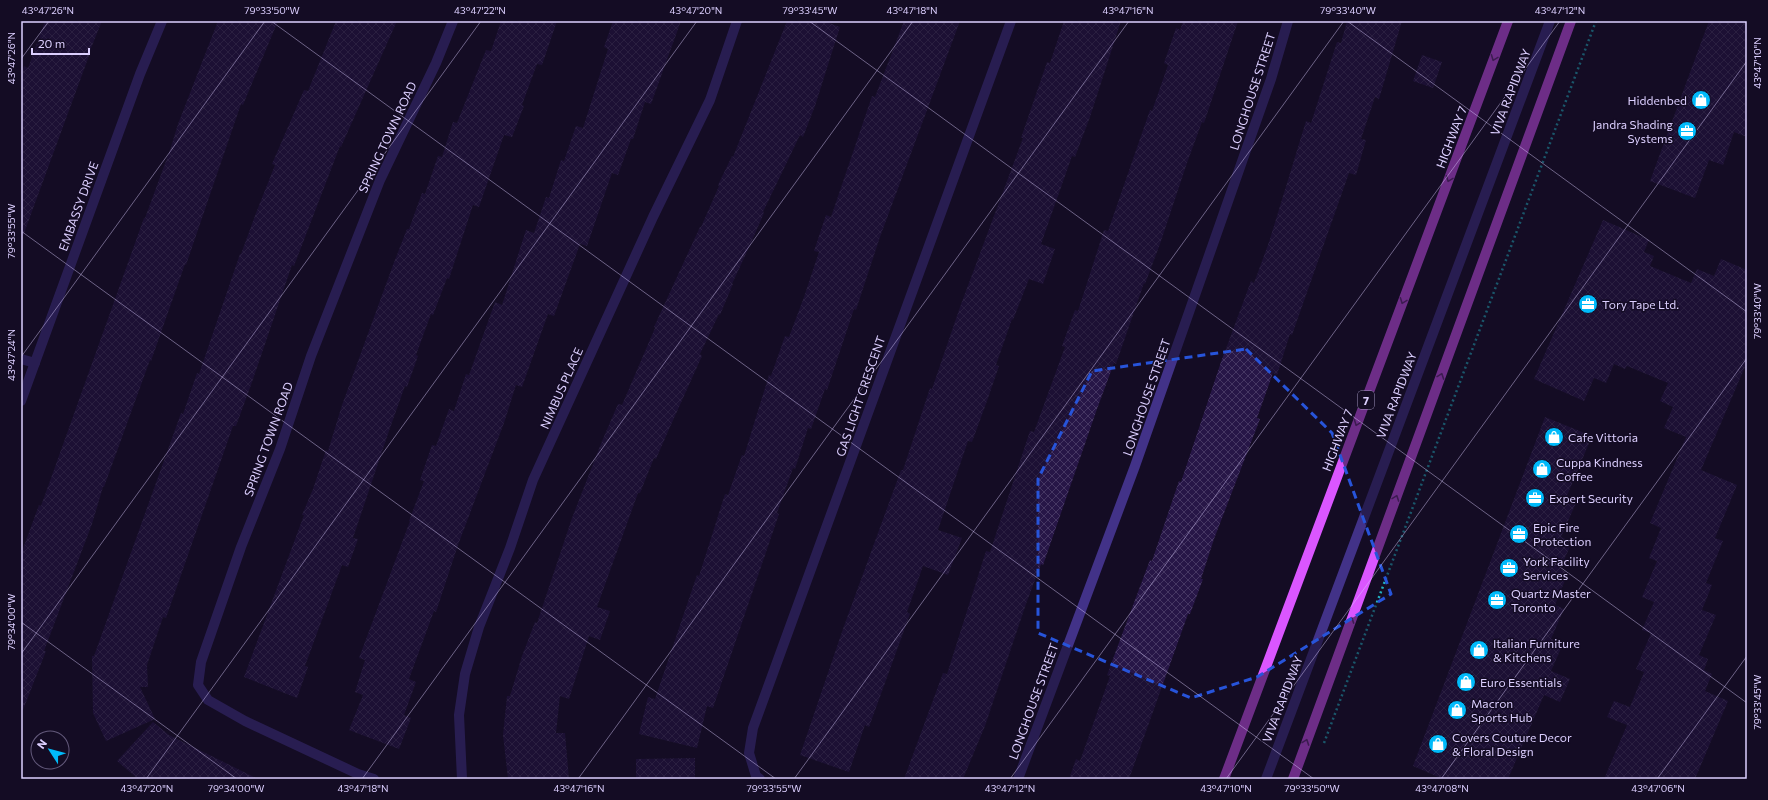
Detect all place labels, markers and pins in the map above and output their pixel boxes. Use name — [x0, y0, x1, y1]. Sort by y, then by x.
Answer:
shop icon: Hiddenbed — [1690, 89, 1712, 111]
place label: Hiddenbed — [1627, 93, 1687, 107]
place label: Jandra Shading Systems — [1593, 117, 1673, 145]
office icon: Jandra Shading Systems — [1676, 120, 1698, 142]
office icon: Tory Tape Ltd. — [1577, 293, 1599, 315]
place label: Tory Tape Ltd. — [1602, 297, 1679, 311]
shop icon: Cafe Vittoria — [1543, 426, 1565, 448]
place label: Cafe Vittoria — [1568, 430, 1638, 444]
place label: Cuppa Kindness Coffee — [1556, 455, 1643, 483]
shop icon: Cuppa Kindness Coffee — [1531, 458, 1553, 480]
office icon: Expert Security — [1524, 487, 1546, 509]
place label: Expert Security — [1549, 491, 1633, 505]
place label: Epic Fire Protection — [1533, 520, 1591, 548]
office icon: Epic Fire Protection — [1508, 523, 1530, 545]
place label: York Facility Services — [1523, 554, 1590, 582]
office icon: York Facility Services — [1498, 557, 1520, 579]
place label: Quartz Master Toronto — [1511, 586, 1591, 614]
office icon: Quartz Master Toronto — [1486, 589, 1508, 611]
place label: Italian Furniture & Kitchens — [1493, 636, 1580, 664]
shop icon: Italian Furniture & Kitchens — [1468, 639, 1490, 661]
shop icon: Euro Essentials — [1455, 671, 1477, 693]
place label: Euro Essentials — [1480, 675, 1562, 689]
place label: Macron Sports Hub — [1471, 696, 1533, 724]
shop icon: Macron Sports Hub — [1446, 699, 1468, 721]
place label: Covers Couture Decor & Floral Design — [1452, 730, 1572, 758]
shop icon: Covers Couture Decor & Floral Design — [1427, 733, 1449, 755]

